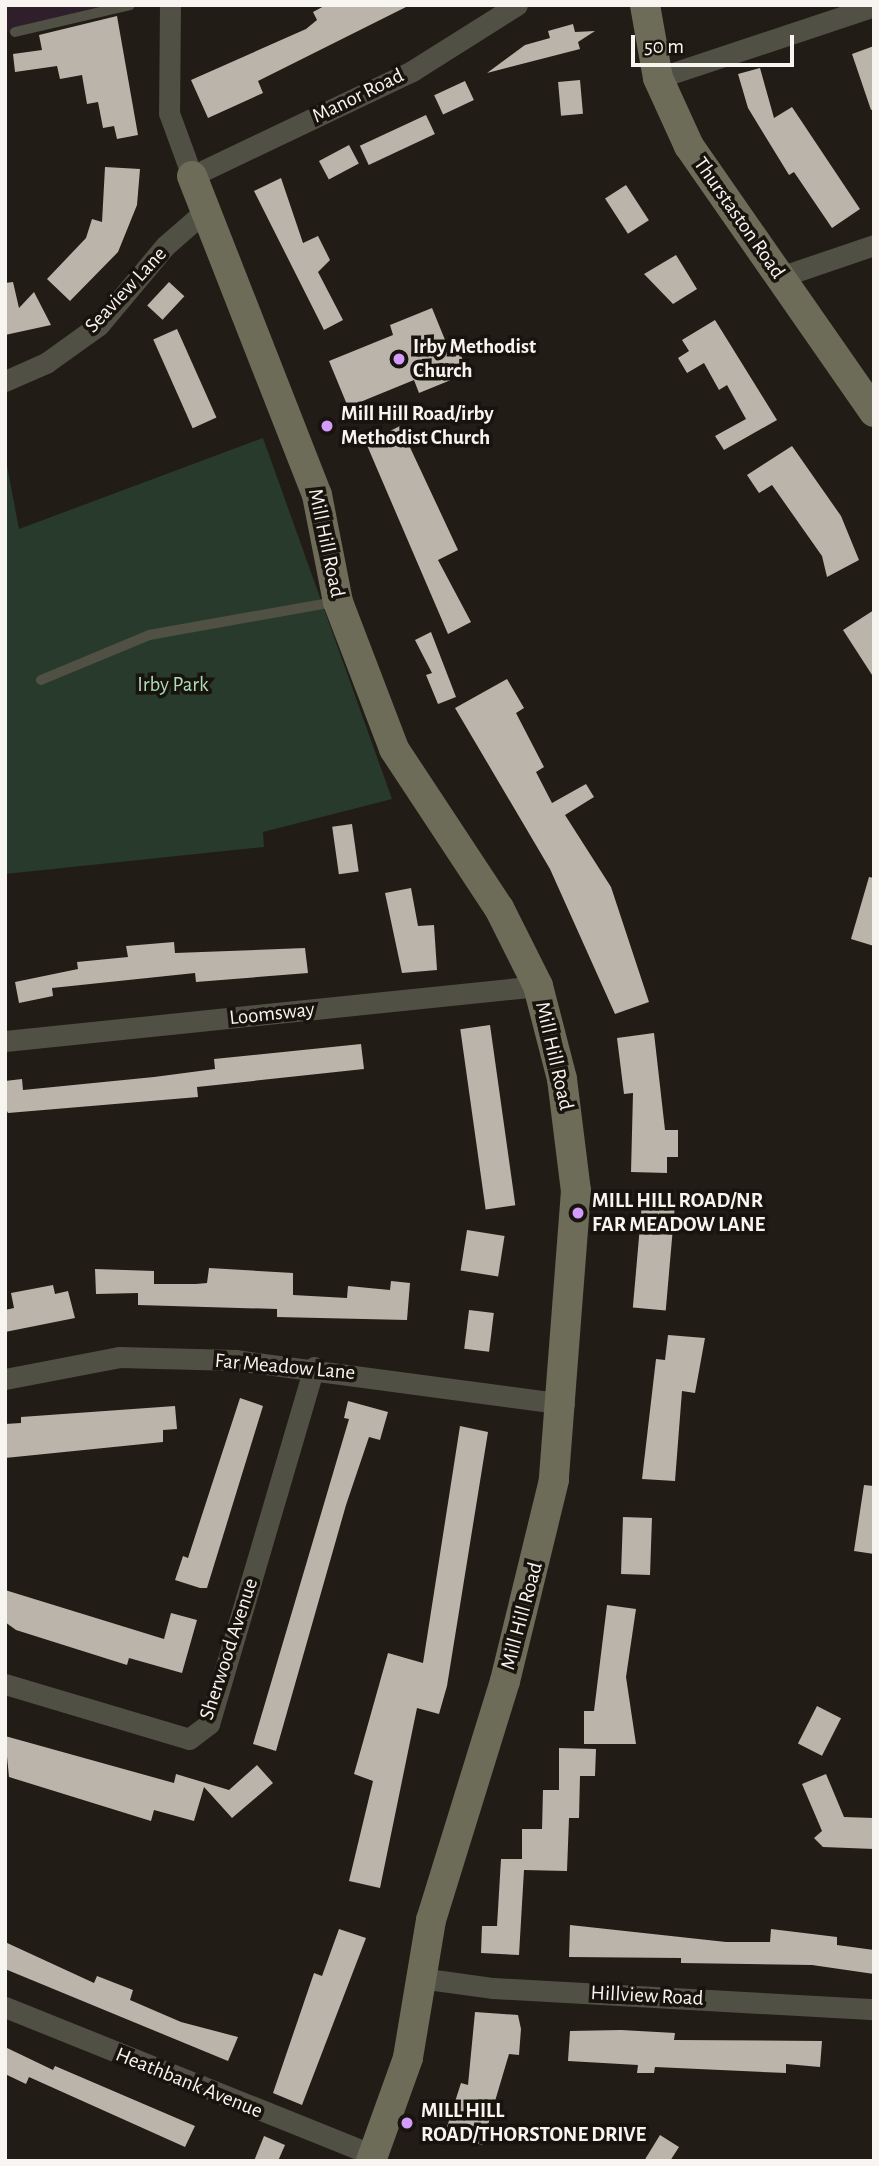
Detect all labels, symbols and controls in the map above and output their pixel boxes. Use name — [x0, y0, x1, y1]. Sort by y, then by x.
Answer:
scale bar — [634, 21, 797, 65]
text: 50 m — [644, 36, 684, 57]
street label: Manor Road — [308, 63, 408, 129]
street label: Thurstaston Road — [688, 152, 790, 284]
street label: Seaview Lane — [80, 242, 172, 338]
place label: Irby Methodist Church — [413, 334, 536, 384]
marker: Irby Methodist Church — [391, 351, 407, 367]
place label: Mill Hill Road/irby Methodist Church — [341, 401, 494, 451]
marker: Mill Hill Road/irby Methodist Church — [319, 418, 335, 434]
street label: Mill Hill Road — [302, 486, 350, 600]
park label: Irby Park — [137, 672, 209, 698]
street label: Loomsway — [228, 997, 316, 1031]
street label: Mill Hill Road — [529, 999, 579, 1113]
place label: MILL HILL ROAD/NR FAR MEADOW LANE — [592, 1188, 765, 1238]
marker: MILL HILL ROAD/NR FAR MEADOW LANE — [570, 1205, 586, 1221]
street label: Far Meadow Lane — [214, 1348, 356, 1386]
street label: Mill Hill Road — [496, 1559, 548, 1673]
street label: Sherwood Avenue — [194, 1575, 264, 1723]
street label: Hillview Road — [590, 1980, 704, 2012]
street label: Heathbank Avenue — [112, 2042, 266, 2124]
place label: MILL HILL ROAD/THORSTONE DRIVE — [421, 2098, 646, 2148]
marker: MILL HILL ROAD/THORSTONE DRIVE — [399, 2115, 415, 2131]

